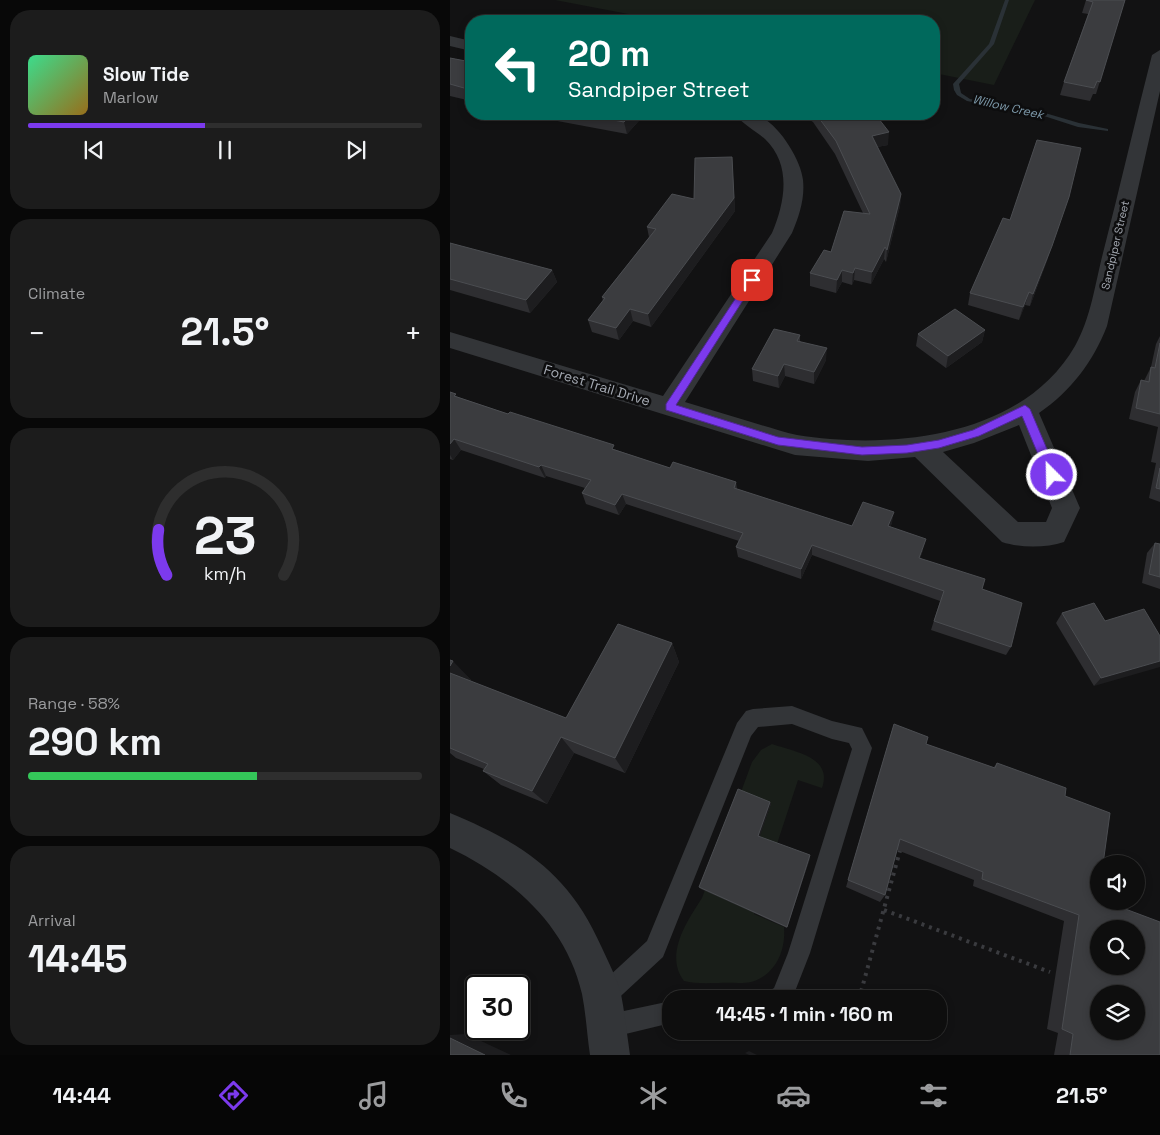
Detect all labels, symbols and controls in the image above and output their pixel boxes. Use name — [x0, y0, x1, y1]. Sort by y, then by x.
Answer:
text: 20 m — [568, 32, 650, 76]
icon: left — [485, 35, 550, 100]
text: Slow Tide — [103, 62, 189, 87]
text: Sandpiper Street — [568, 75, 750, 103]
text: Marlow — [103, 87, 159, 108]
water label: Willow Creek — [971, 91, 1046, 123]
icon: previous — [80, 136, 108, 164]
icon: pause — [211, 136, 239, 164]
icon: next — [342, 136, 370, 164]
street label: Sandpiper Street — [1098, 199, 1132, 291]
pin — [731, 259, 773, 301]
icon: arrive — [738, 266, 766, 294]
text: Climate — [28, 283, 85, 304]
text: 21.5° — [181, 308, 269, 356]
text: − — [28, 315, 45, 351]
text: + — [405, 315, 422, 351]
street label: Forest Trail Drive — [541, 360, 653, 410]
position arrow — [1025, 448, 1077, 500]
text: 23 — [194, 503, 256, 569]
text: km/h — [204, 562, 246, 585]
text: Range · 58% — [28, 693, 120, 714]
text: 290 km — [28, 718, 162, 766]
map controls — [1090, 855, 1145, 1040]
button: sound — [1090, 855, 1145, 910]
text: Arrival — [28, 910, 76, 931]
button: search — [1090, 920, 1145, 975]
text: 14:45 — [28, 935, 128, 983]
speed limit sign: 30 — [465, 975, 530, 1040]
button: layers — [1090, 985, 1145, 1040]
text: 14:45 · 1 min · 160 m — [716, 1002, 893, 1027]
icon: directions — [216, 1078, 251, 1113]
icon: music — [356, 1078, 391, 1113]
icon: phone — [496, 1078, 531, 1113]
icon: climate — [636, 1078, 671, 1113]
icon: car — [776, 1078, 811, 1113]
icon: filters — [916, 1078, 951, 1113]
text: 14:44 — [53, 1081, 111, 1109]
text: 21.5° — [1056, 1081, 1107, 1109]

